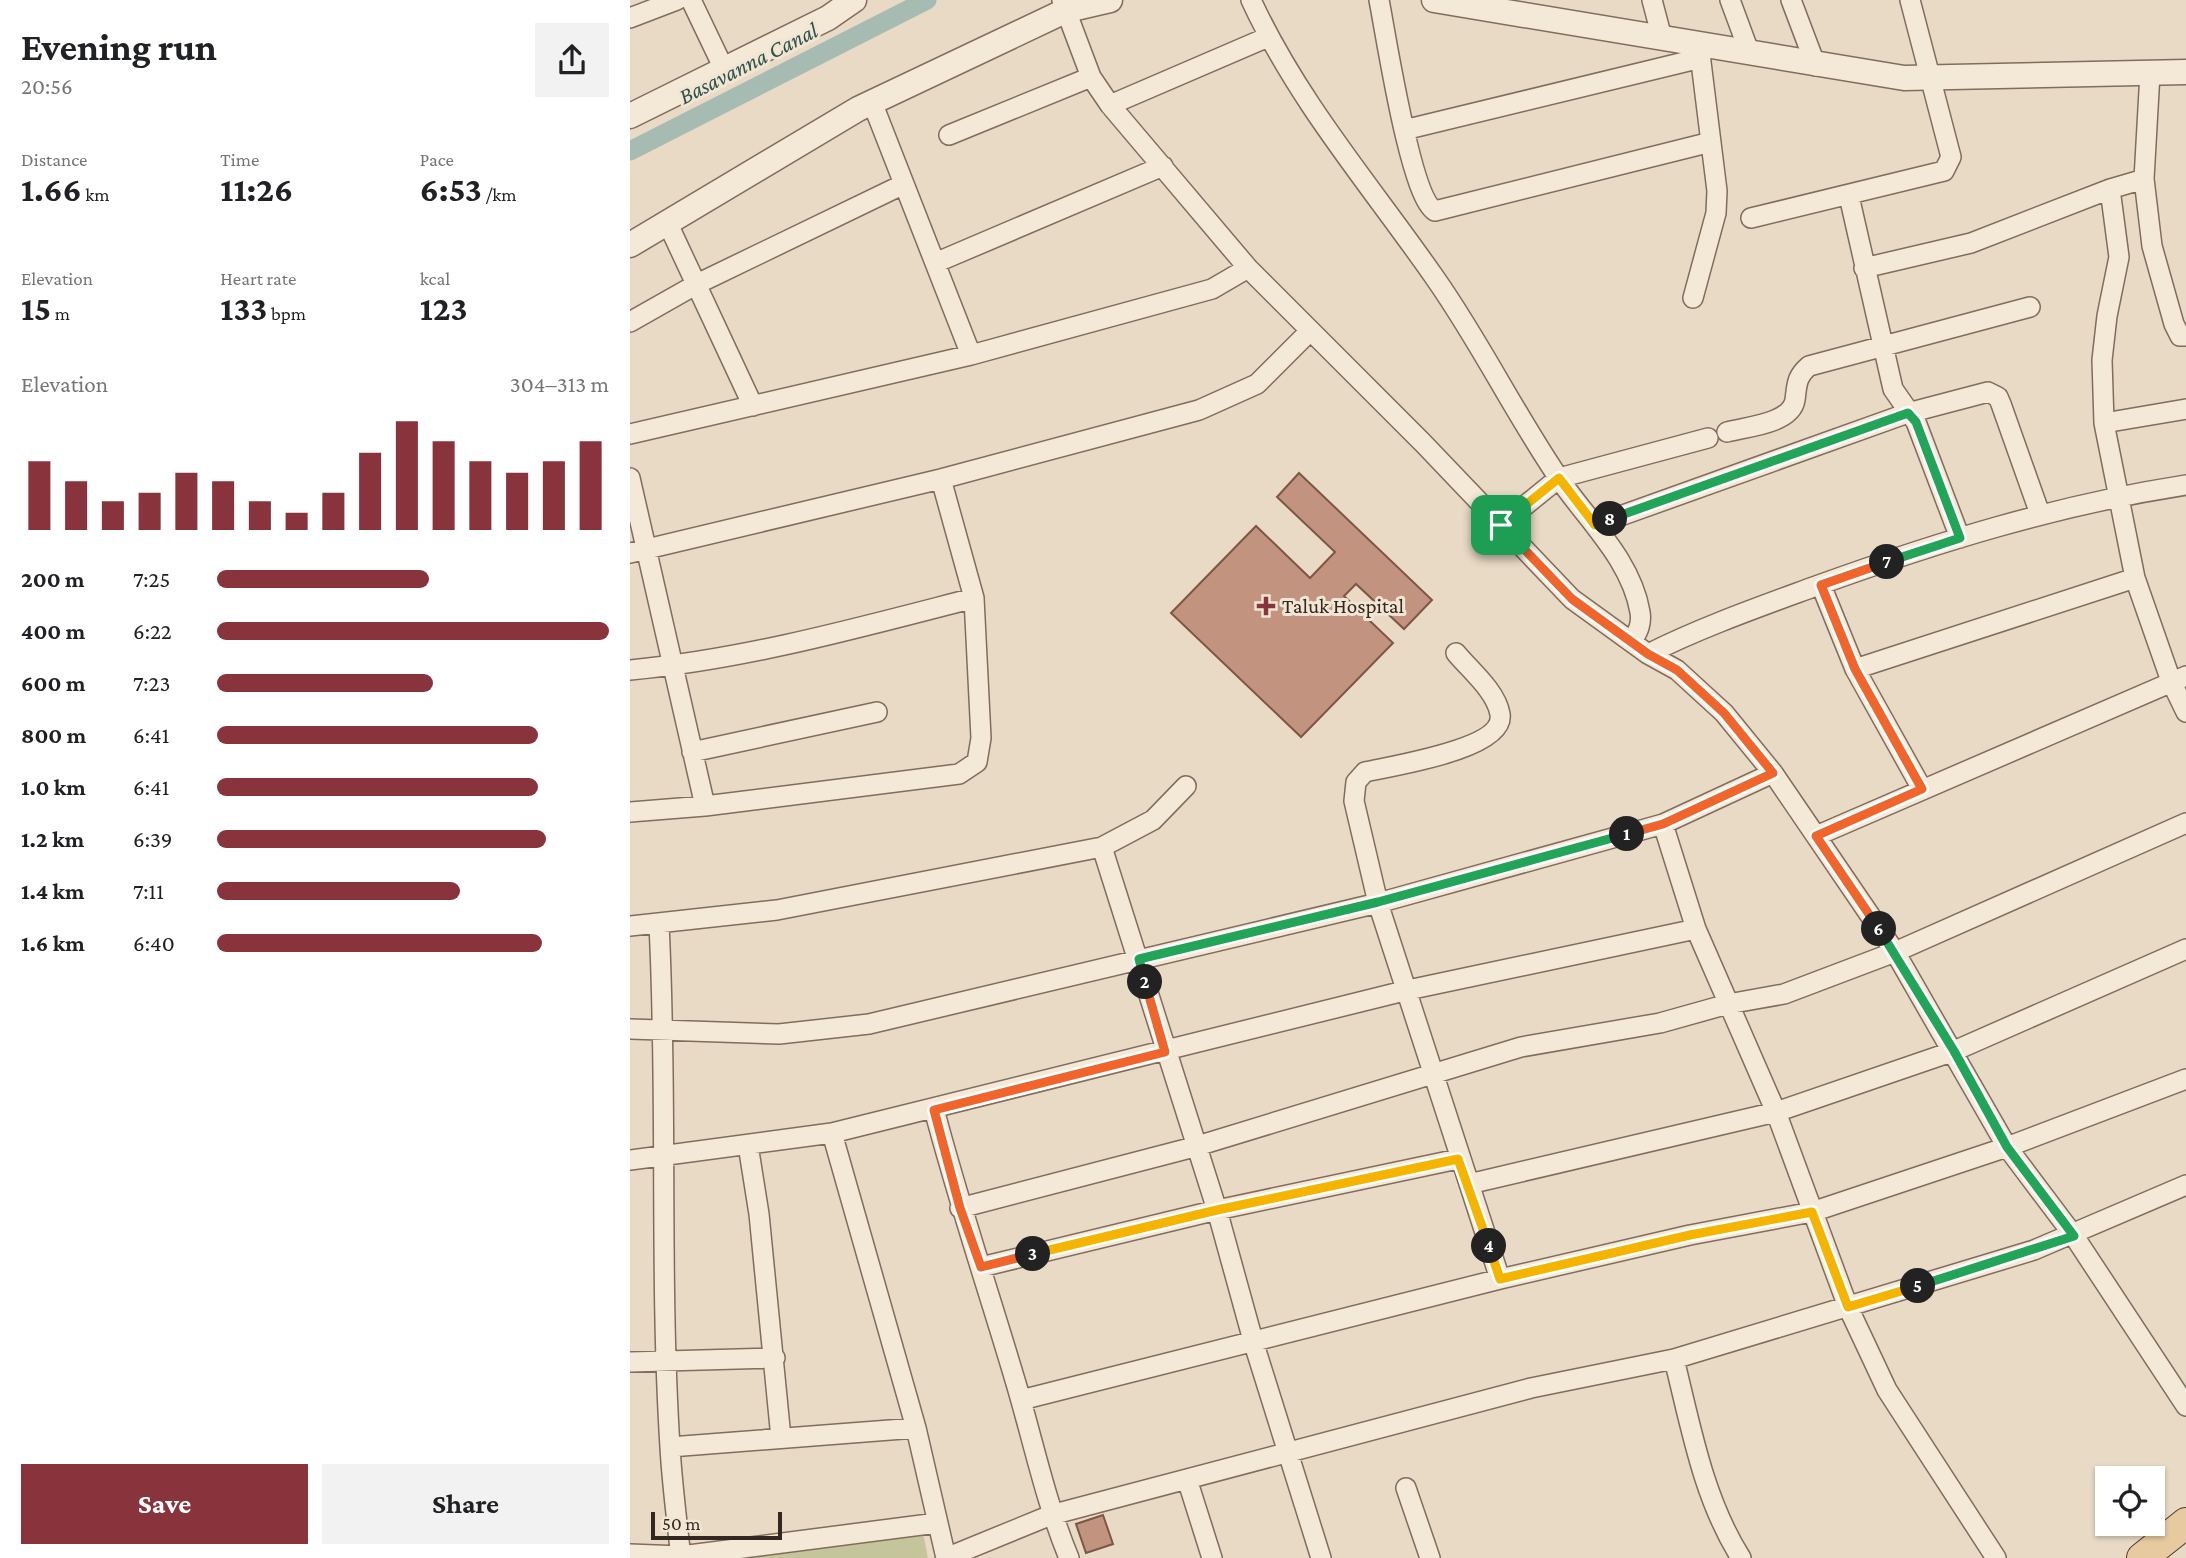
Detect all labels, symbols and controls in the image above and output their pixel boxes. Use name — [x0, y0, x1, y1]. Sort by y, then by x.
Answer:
water label: Basavanna Canal — [674, 17, 822, 109]
button: share — [535, 23, 609, 97]
text: Evening run — [21, 26, 217, 68]
text: 20:56 — [21, 73, 73, 99]
text: Distance — [21, 149, 87, 170]
text: Time — [220, 149, 259, 170]
text: Pace — [420, 149, 454, 170]
text: 1.66 — [21, 170, 82, 209]
text: 11:26 — [220, 170, 293, 209]
text: 6:53 — [420, 170, 482, 209]
text: km — [82, 184, 110, 205]
text: /km — [482, 184, 517, 205]
text: Elevation — [21, 268, 93, 289]
text: Heart rate — [220, 268, 296, 289]
text: kcal — [420, 268, 450, 289]
text: 15 — [21, 289, 51, 328]
text: 133 — [220, 289, 267, 328]
text: 123 — [420, 289, 468, 328]
text: m — [51, 303, 70, 324]
text: bpm — [267, 303, 306, 324]
text: Elevation — [21, 371, 108, 397]
text: 304–313 m — [510, 371, 609, 397]
pin — [1471, 495, 1531, 555]
pin: 8 — [1592, 502, 1628, 536]
icon: arrive — [1482, 506, 1520, 544]
text: 8 — [1604, 508, 1615, 529]
pin: 7 — [1870, 544, 1904, 580]
text: 7 — [1882, 551, 1891, 572]
text: 200 m — [21, 566, 85, 592]
text: 7:25 — [133, 566, 170, 592]
place label: Taluk Hospital — [1282, 594, 1404, 618]
marker: Taluk Hospital — [1256, 596, 1276, 616]
text: 400 m — [21, 618, 85, 644]
text: 6:22 — [133, 618, 172, 644]
text: 600 m — [21, 670, 85, 696]
text: 7:23 — [133, 670, 170, 696]
text: 800 m — [21, 722, 86, 748]
text: 6:41 — [133, 722, 169, 748]
text: 1.0 km — [21, 774, 86, 800]
text: 6:41 — [133, 774, 169, 800]
pin: 1 — [1609, 816, 1644, 852]
text: 1 — [1623, 823, 1630, 844]
text: 1.2 km — [21, 826, 84, 852]
text: 6:39 — [133, 826, 172, 852]
text: 1.4 km — [21, 878, 84, 904]
text: 7:11 — [133, 878, 164, 904]
pin: 6 — [1862, 912, 1896, 946]
text: 6 — [1873, 918, 1884, 939]
text: 1.6 km — [21, 930, 85, 956]
text: 6:40 — [133, 930, 175, 956]
pin: 2 — [1128, 964, 1162, 1000]
text: 2 — [1140, 971, 1149, 992]
pin: 4 — [1472, 1228, 1506, 1264]
text: 4 — [1483, 1235, 1494, 1256]
pin: 3 — [1016, 1236, 1050, 1272]
text: 3 — [1028, 1243, 1037, 1264]
pin: 5 — [1900, 1268, 1936, 1304]
text: 5 — [1913, 1275, 1922, 1296]
button: Save — [21, 1464, 308, 1544]
button: Share — [322, 1464, 609, 1544]
map controls — [2095, 1466, 2165, 1536]
button: locate — [2095, 1466, 2165, 1536]
scale bar — [651, 1509, 782, 1541]
text: 50 m — [662, 1513, 701, 1534]

